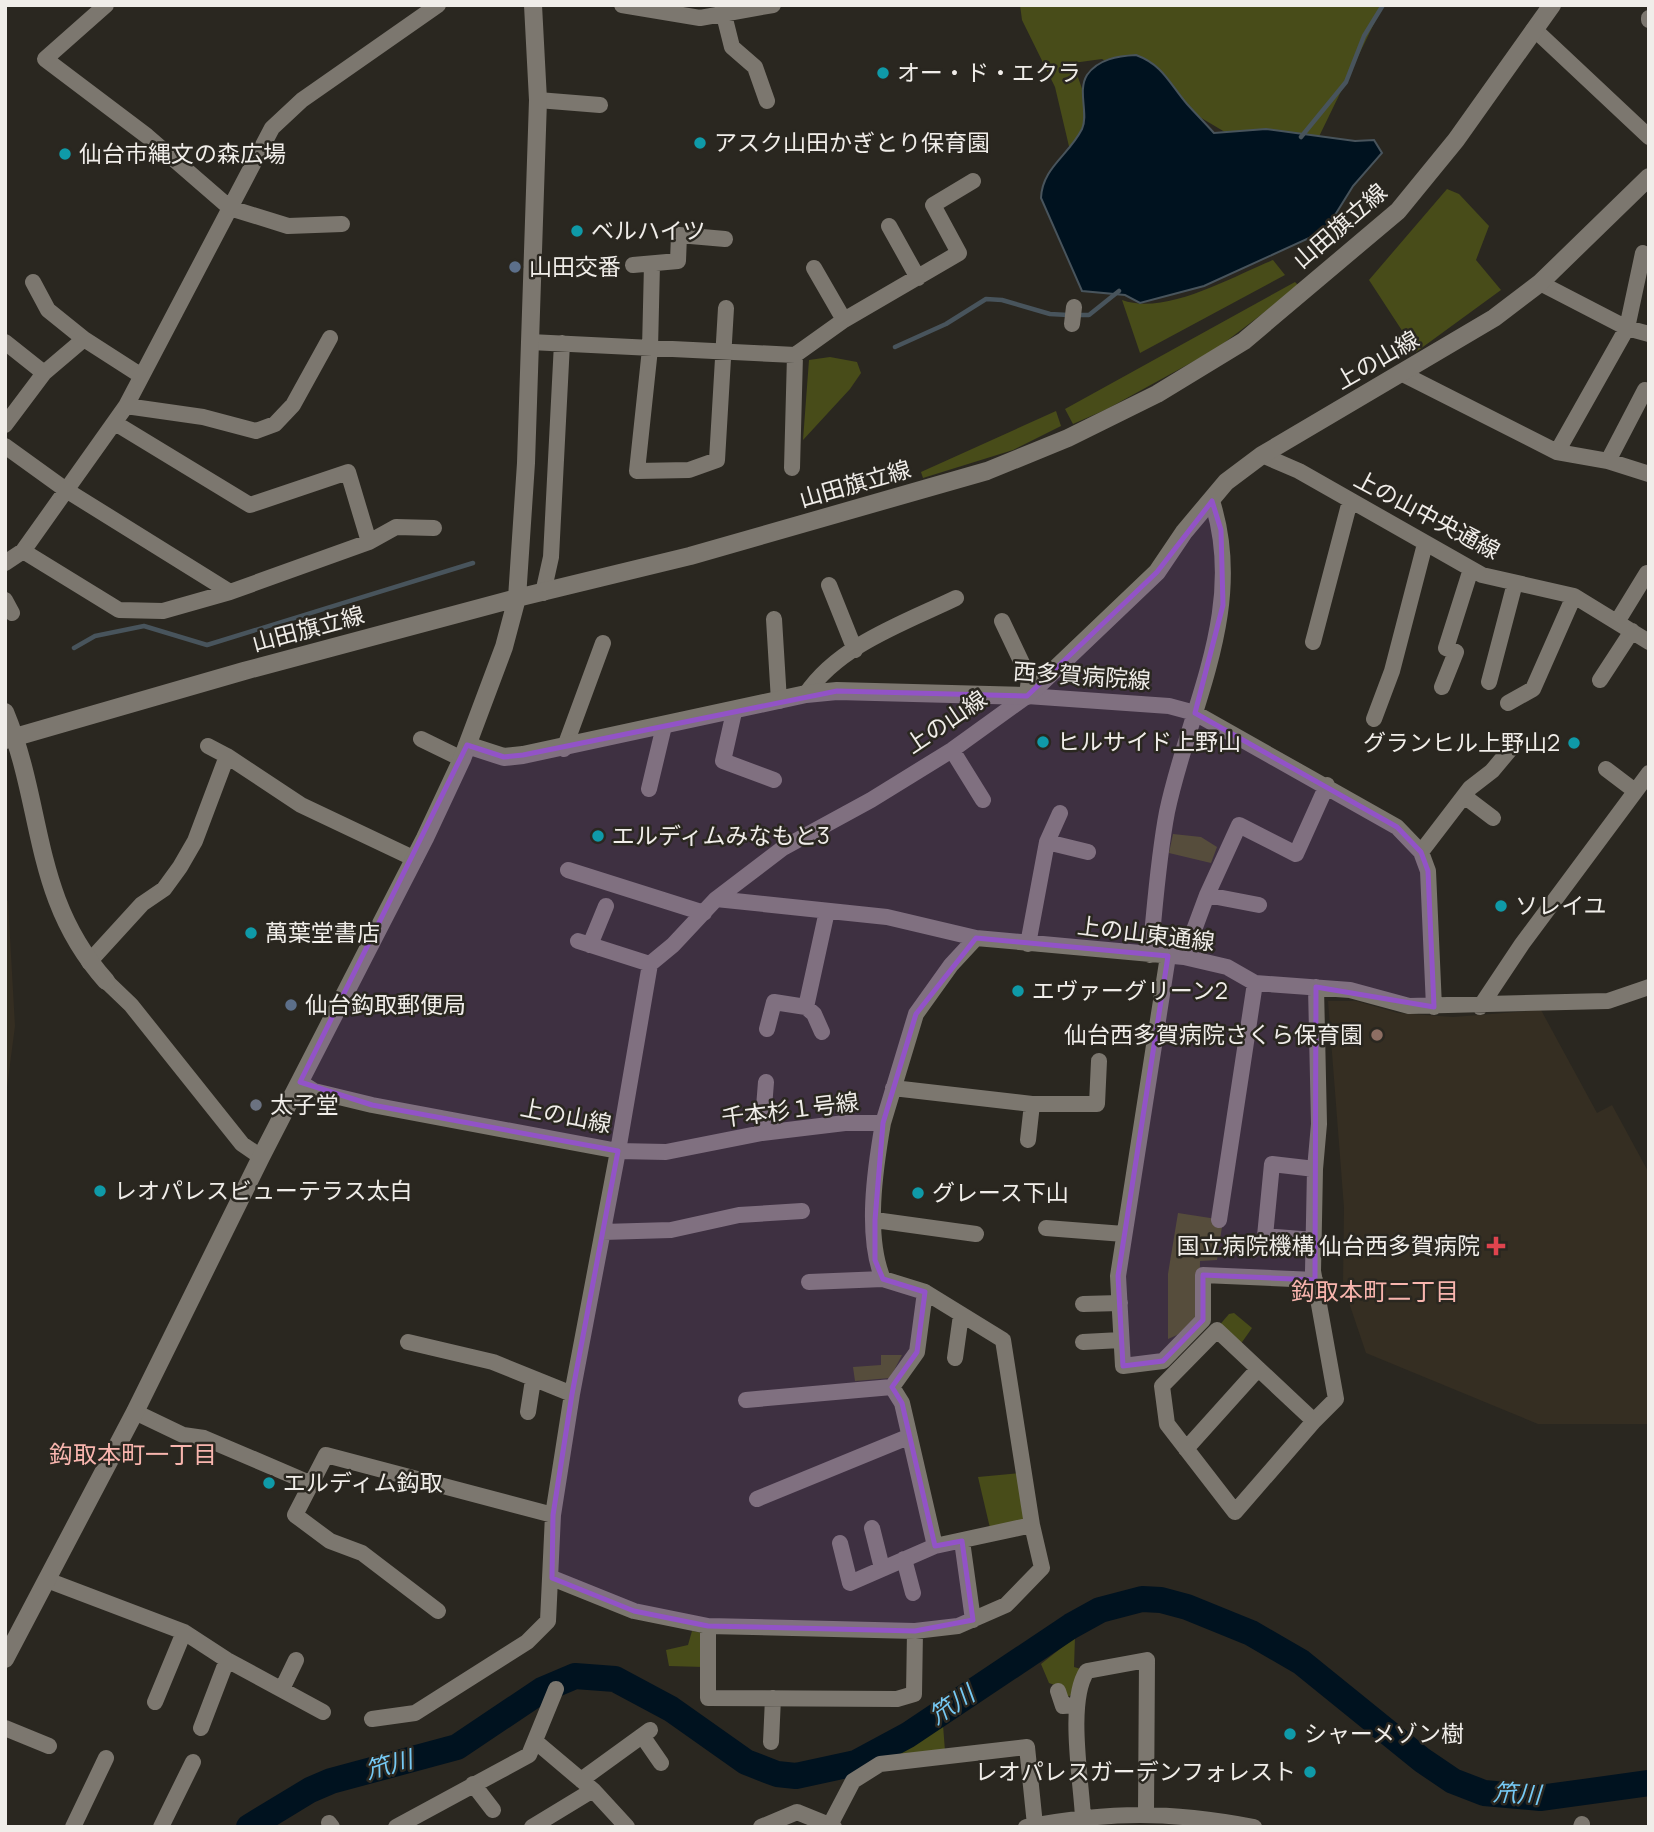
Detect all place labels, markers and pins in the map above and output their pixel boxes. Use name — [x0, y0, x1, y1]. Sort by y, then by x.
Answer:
place label: オー・ド・エクラ — [897, 56, 1081, 88]
marker: オー・ド・エクラ — [875, 65, 891, 81]
place label: アスク山田かぎとり保育園 — [714, 126, 990, 158]
marker: アスク山田かぎとり保育園 — [692, 135, 708, 151]
place label: 仙台市縄文の森広場 — [79, 137, 286, 169]
marker: 仙台市縄文の森広場 — [57, 146, 73, 162]
place label: ベルハイツ — [591, 214, 706, 246]
marker: ベルハイツ — [569, 223, 585, 239]
place label: 山田交番 — [529, 250, 621, 282]
marker: 山田交番 — [507, 259, 523, 275]
place label: ヒルサイド上野山 — [1057, 725, 1241, 757]
place label: グランヒル上野山2 — [1363, 726, 1560, 758]
marker: ヒルサイド上野山 — [1035, 734, 1051, 750]
marker: グランヒル上野山2 — [1566, 735, 1582, 751]
place label: エルディムみなもと3 — [612, 819, 830, 851]
marker: エルディムみなもと3 — [590, 828, 606, 844]
place label: ソレイユ — [1515, 889, 1607, 921]
marker: ソレイユ — [1493, 898, 1509, 914]
place label: 萬葉堂書店 — [265, 916, 380, 948]
marker: 萬葉堂書店 — [243, 925, 259, 941]
place label: エヴァーグリーン2 — [1032, 974, 1228, 1006]
marker: エヴァーグリーン2 — [1010, 983, 1026, 999]
place label: 仙台鈎取郵便局 — [305, 988, 466, 1020]
marker: 仙台鈎取郵便局 — [283, 997, 299, 1013]
place label: 仙台西多賀病院さくら保育園 — [1064, 1018, 1363, 1050]
marker: 仙台西多賀病院さくら保育園 — [1369, 1027, 1385, 1043]
place label: 太子堂 — [270, 1088, 339, 1120]
marker: 太子堂 — [248, 1097, 264, 1113]
place label: レオパレスビューテラス太白 — [114, 1174, 413, 1206]
place label: グレース下山 — [932, 1176, 1069, 1208]
marker: レオパレスビューテラス太白 — [92, 1183, 108, 1199]
marker: グレース下山 — [910, 1185, 926, 1201]
place label: 国立病院機構 仙台西多賀病院 — [1176, 1229, 1480, 1261]
marker: 国立病院機構 仙台西多賀病院 — [1486, 1236, 1506, 1256]
place label: エルディム鈎取 — [283, 1466, 442, 1498]
marker: エルディム鈎取 — [261, 1475, 277, 1491]
place label: シャーメゾン樹 — [1304, 1717, 1464, 1749]
marker: シャーメゾン樹 — [1282, 1726, 1298, 1742]
place label: レオパレスガーデンフォレスト — [975, 1755, 1296, 1787]
marker: レオパレスガーデンフォレスト — [1302, 1764, 1318, 1780]

